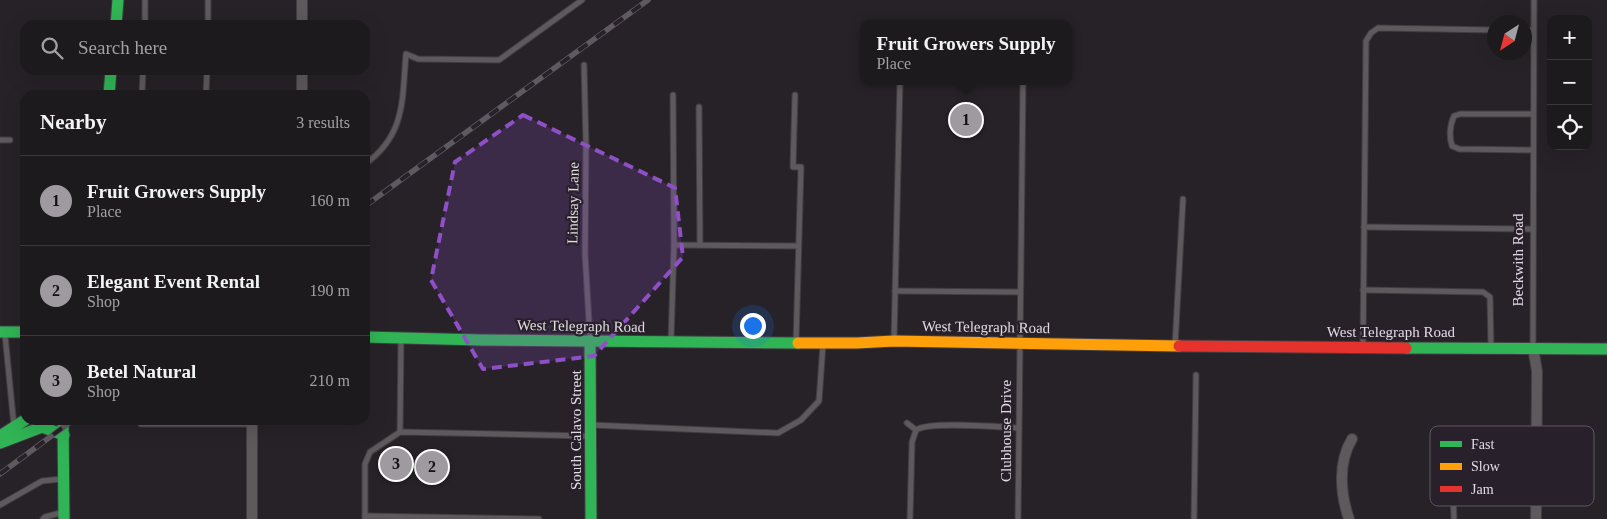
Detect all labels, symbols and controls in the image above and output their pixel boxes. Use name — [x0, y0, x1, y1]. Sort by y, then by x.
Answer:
north arrow — [1487, 15, 1532, 60]
map controls — [1547, 15, 1592, 150]
button: + — [1547, 15, 1592, 60]
search box — [20, 20, 370, 75]
popup — [860, 20, 1072, 85]
text: Fruit Growers Supply — [876, 33, 1056, 54]
icon: search — [38, 34, 66, 62]
text: Search here — [78, 37, 167, 58]
text: Place — [876, 55, 911, 72]
button: − — [1547, 60, 1592, 105]
pin: 1 — [950, 101, 982, 139]
button: locate — [1547, 105, 1592, 150]
text: Nearby — [40, 110, 107, 134]
text: 3 results — [296, 114, 350, 131]
street label: Lindsay Lane — [564, 162, 582, 244]
text: Fruit Growers Supply — [87, 181, 266, 202]
text: 1 — [52, 192, 60, 209]
text: 160 m — [310, 192, 350, 209]
text: Place — [87, 203, 122, 220]
street label: Beckwith Road — [1510, 213, 1526, 306]
text: Elegant Event Rental — [87, 271, 260, 292]
text: 2 — [52, 282, 60, 299]
text: 190 m — [310, 282, 350, 299]
text: Shop — [87, 293, 120, 310]
your location — [740, 313, 766, 339]
street label: West Telegraph Road — [517, 317, 646, 335]
street label: West Telegraph Road — [922, 318, 1051, 336]
street label: West Telegraph Road — [1327, 324, 1456, 340]
text: Betel Natural — [87, 361, 196, 382]
street label: South Calavo Street — [568, 369, 584, 490]
text: 3 — [52, 372, 60, 389]
text: 210 m — [310, 372, 350, 389]
street label: Clubhouse Drive — [998, 380, 1014, 482]
text: Shop — [87, 383, 120, 400]
legend — [1430, 426, 1594, 506]
text: Fast — [1471, 437, 1494, 452]
pin: 3 — [380, 445, 412, 483]
pin: 2 — [416, 448, 448, 486]
text: Slow — [1471, 459, 1501, 474]
text: Jam — [1471, 482, 1494, 497]

